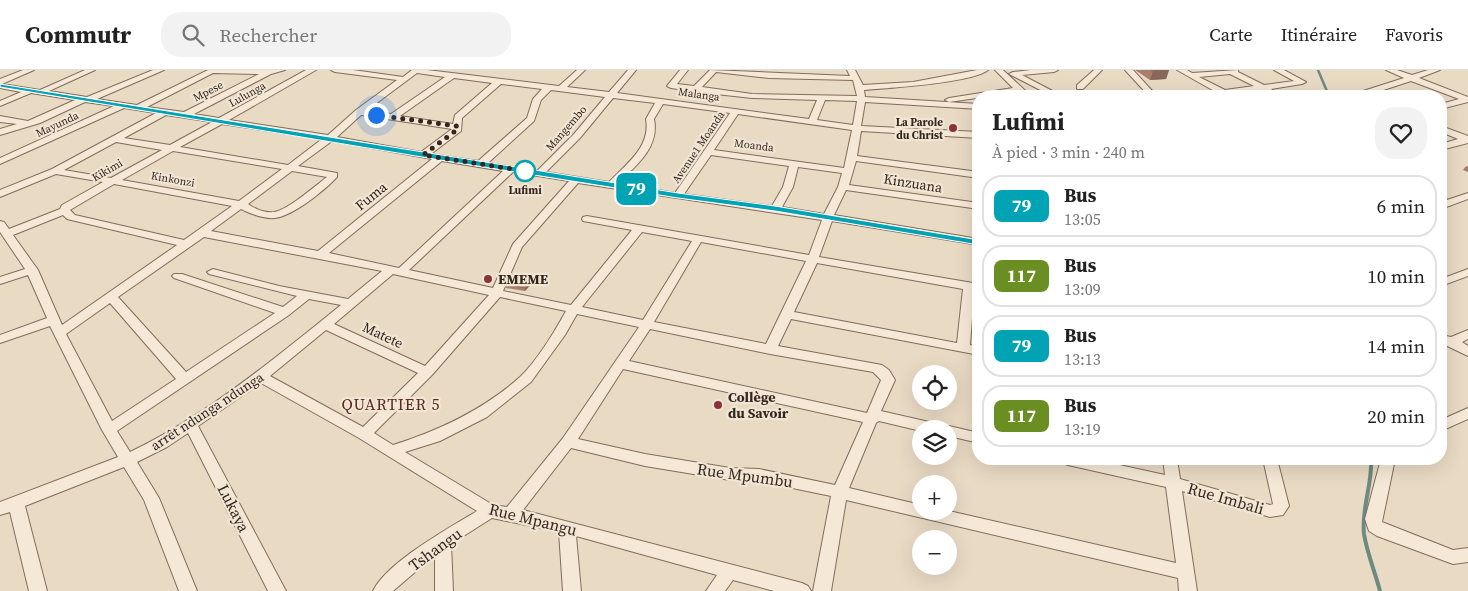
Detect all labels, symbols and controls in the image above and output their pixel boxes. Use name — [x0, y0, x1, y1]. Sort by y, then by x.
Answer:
search box — [161, 12, 511, 57]
text: Commutr — [25, 18, 131, 51]
icon: search — [179, 21, 207, 49]
text: Rechercher — [219, 22, 317, 48]
text: Carte — [1209, 22, 1253, 47]
text: Itinéraire — [1281, 22, 1357, 47]
text: Favoris — [1385, 22, 1443, 47]
street label: Mpese — [191, 77, 226, 105]
street label: Lulunga — [226, 78, 269, 111]
street label: Malanga — [677, 84, 721, 105]
street label: Mangembo — [543, 102, 590, 154]
your location — [364, 103, 389, 128]
text: Lufimi — [992, 105, 1065, 138]
button: heart — [1375, 107, 1427, 159]
street label: Mayunda — [33, 108, 81, 141]
street label: Avenue1 Moanda — [669, 108, 728, 186]
place label: La Parole du Christ — [896, 115, 944, 143]
marker: La Parole du Christ — [947, 122, 959, 134]
street label: Moanda — [733, 136, 775, 155]
text: À pied · 3 min · 240 m — [992, 141, 1145, 163]
street label: Kikimi — [89, 156, 125, 185]
marker: Lufimi — [514, 160, 536, 182]
street label: Kinkonzi — [150, 168, 196, 191]
street label: Kinzuana — [882, 168, 945, 198]
line badge: 79 — [614, 173, 658, 205]
street label: Fuma — [351, 176, 392, 215]
text: 79 — [626, 176, 646, 201]
text: Bus — [1064, 182, 1096, 208]
place label: Lufimi — [508, 183, 542, 198]
text: 79 — [1012, 193, 1031, 218]
text: 6 min — [1377, 193, 1425, 219]
text: 13:05 — [1064, 208, 1101, 230]
text: Bus — [1064, 252, 1096, 278]
text: 117 — [1007, 263, 1036, 288]
text: 10 min — [1367, 263, 1425, 289]
place label: EMEME — [498, 269, 548, 289]
marker: EMEME — [482, 273, 494, 285]
text: 13:09 — [1064, 278, 1101, 300]
street label: Matete — [359, 317, 407, 353]
text: Bus — [1064, 322, 1096, 348]
text: 79 — [1012, 333, 1031, 358]
text: 14 min — [1367, 333, 1425, 359]
text: 13:13 — [1064, 348, 1101, 370]
map controls — [912, 365, 957, 575]
button: locate — [912, 365, 957, 410]
street label: arrêt ndunga ndunga — [147, 366, 268, 455]
place label: Collège du Savoir — [728, 387, 789, 423]
text: Bus — [1064, 392, 1096, 418]
district label: QUARTIER 5 — [341, 393, 441, 415]
marker: Collège du Savoir — [712, 399, 724, 411]
text: 117 — [1007, 403, 1036, 428]
text: 20 min — [1367, 403, 1425, 429]
text: 13:19 — [1064, 418, 1101, 440]
button: layers — [912, 420, 957, 465]
street label: Rue Mpumbu — [696, 457, 794, 493]
button: + — [912, 475, 957, 520]
street label: Rue Imbali — [1185, 477, 1267, 519]
street label: Lukaya — [213, 480, 256, 537]
street label: Rue Mpangu — [487, 497, 579, 541]
street label: Tshangu — [404, 522, 466, 576]
button: − — [912, 530, 957, 575]

